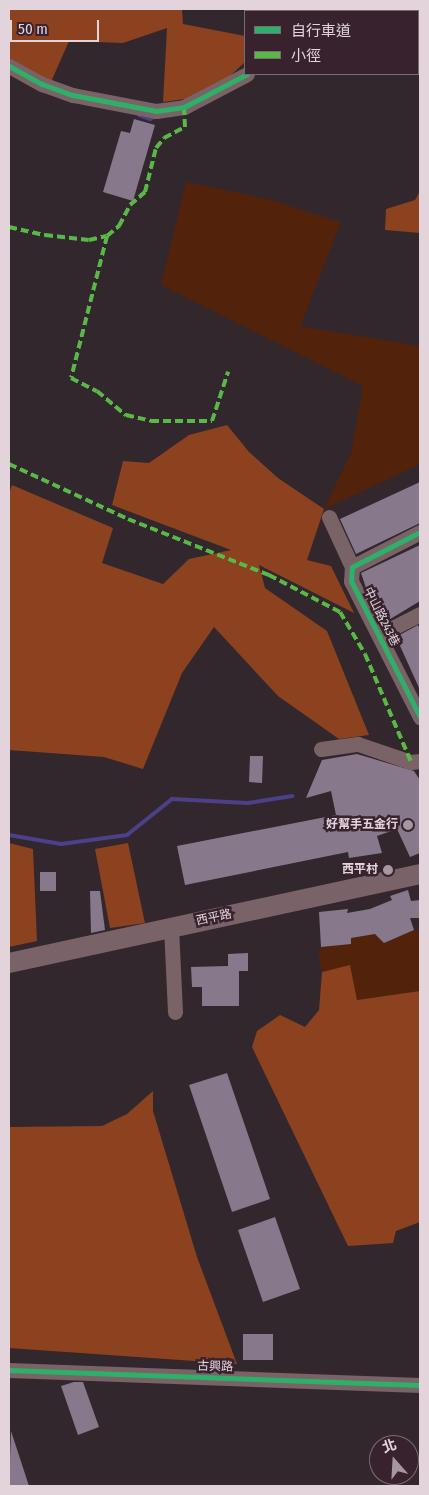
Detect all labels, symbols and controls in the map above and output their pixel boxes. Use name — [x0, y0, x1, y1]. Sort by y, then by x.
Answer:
scale bar — [12, 10, 101, 42]
legend — [244, 10, 419, 75]
text: 50 m — [18, 20, 48, 38]
text: 自行車道 — [291, 22, 351, 40]
text: 小徑 — [291, 47, 321, 65]
street label: 中山路243巷 — [360, 585, 402, 649]
place label: 好幫手五金行 — [326, 818, 398, 832]
marker: 好幫手五金行 — [402, 819, 414, 831]
place label: 西平村 — [342, 863, 378, 877]
marker: 西平村 — [382, 864, 394, 876]
street label: 西平路 — [195, 907, 233, 929]
street label: 古興路 — [197, 1359, 233, 1375]
north arrow — [369, 1435, 419, 1485]
text: 北 — [380, 1436, 399, 1457]

